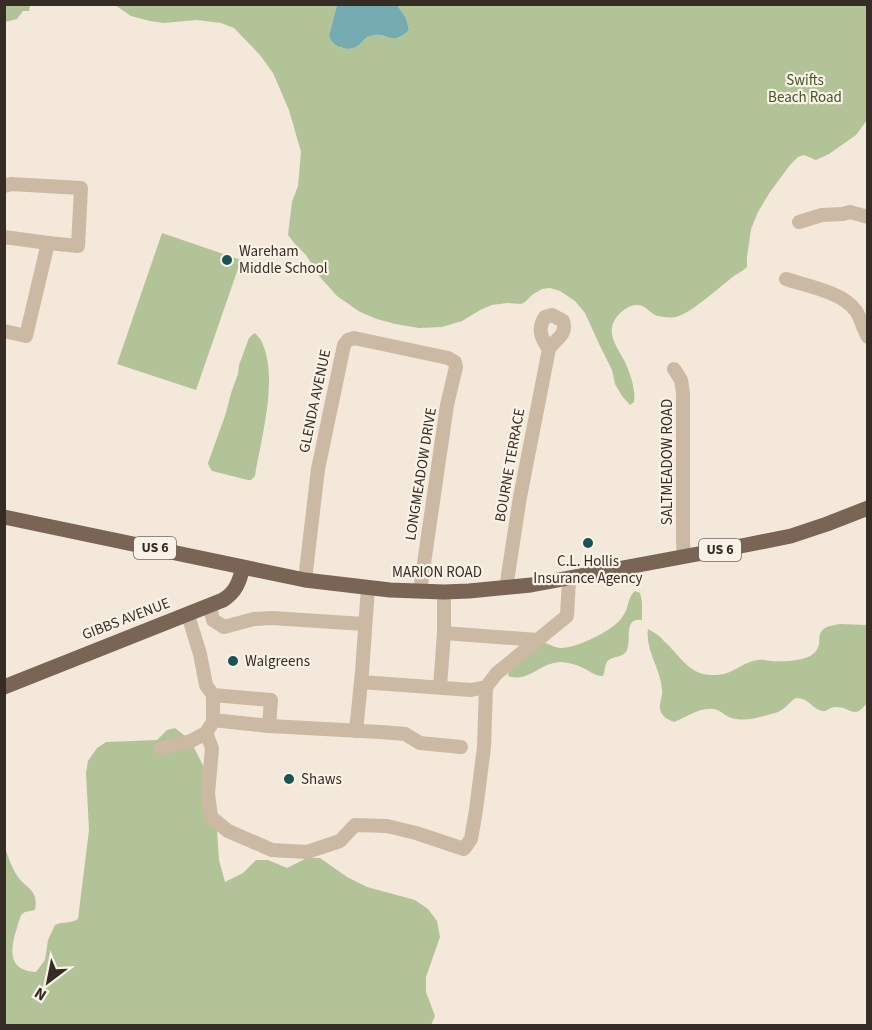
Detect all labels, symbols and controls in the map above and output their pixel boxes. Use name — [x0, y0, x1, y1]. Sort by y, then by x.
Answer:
park label: Swifts Beach Road — [768, 70, 842, 108]
place label: Wareham Middle School — [239, 241, 328, 279]
marker: Wareham Middle School — [220, 253, 234, 267]
street label: GLENDA AVENUE — [294, 347, 336, 455]
street label: SALTMEADOW ROAD — [657, 399, 678, 525]
street label: LONGMEADOW DRIVE — [400, 406, 442, 542]
street label: BOURNE TERRACE — [490, 406, 530, 523]
marker: C.L. Hollis Insurance Agency — [581, 536, 595, 550]
road number: US 6 — [134, 537, 176, 559]
road number: US 6 — [699, 539, 741, 561]
place label: C.L. Hollis Insurance Agency — [533, 551, 643, 589]
street label: MARION ROAD — [392, 562, 482, 583]
street label: GIBBS AVENUE — [79, 593, 173, 645]
place label: Walgreens — [245, 651, 310, 672]
marker: Walgreens — [226, 654, 240, 668]
place label: Shaws — [301, 769, 342, 790]
marker: Shaws — [282, 772, 296, 786]
north arrow — [18, 952, 78, 1012]
text: N — [30, 982, 51, 1006]

